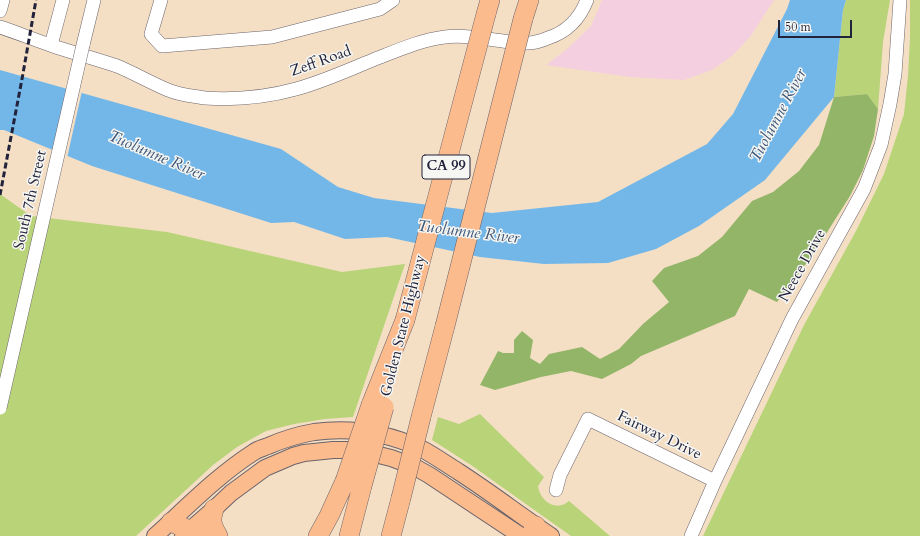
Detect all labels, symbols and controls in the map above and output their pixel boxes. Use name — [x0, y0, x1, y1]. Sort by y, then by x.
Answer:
scale bar — [780, 12, 854, 38]
text: 50 m — [785, 19, 811, 35]
street label: Zeff Road — [288, 43, 354, 81]
water label: Tuolumne River — [746, 66, 812, 166]
water label: Tuolumne River — [105, 127, 207, 185]
street label: South 7th Street — [11, 148, 51, 252]
road number: CA 99 — [422, 155, 470, 179]
water label: Tuolumne River — [416, 217, 520, 249]
street label: Neece Drive — [776, 226, 830, 306]
street label: Golden State Highway — [378, 253, 430, 399]
street label: Fairway Drive — [614, 408, 704, 464]

